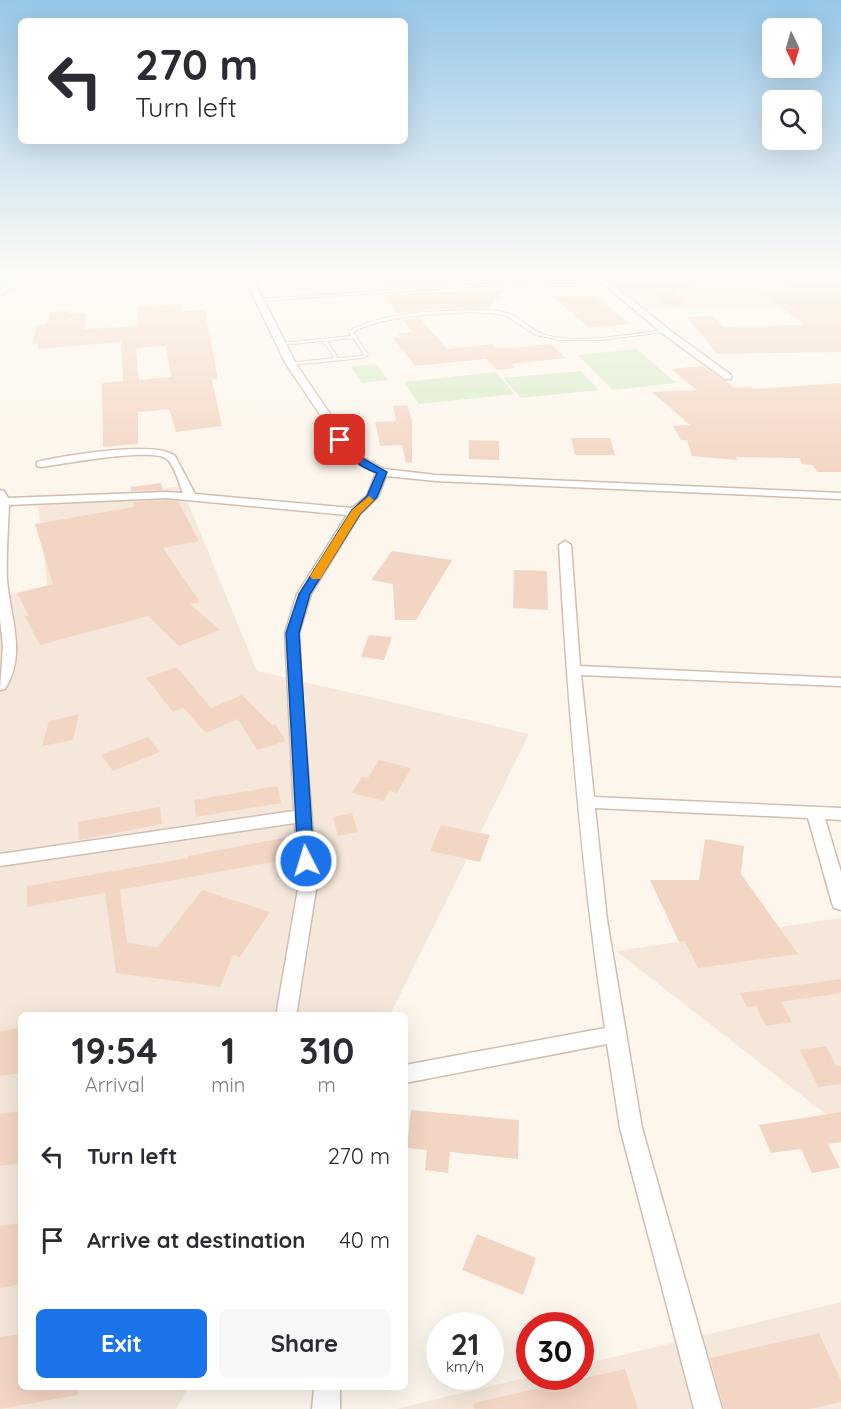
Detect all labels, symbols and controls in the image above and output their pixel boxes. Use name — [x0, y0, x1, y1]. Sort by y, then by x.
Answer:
north arrow — [762, 18, 822, 78]
map controls — [762, 18, 822, 150]
text: 270 m — [135, 38, 258, 91]
icon: left — [36, 42, 114, 120]
text: Turn left — [135, 90, 237, 124]
button: search — [762, 90, 822, 150]
pin — [314, 414, 365, 465]
icon: arrive — [323, 423, 356, 456]
position arrow — [274, 829, 338, 893]
text: 19:54 — [72, 1028, 158, 1073]
text: 1 — [221, 1028, 235, 1073]
text: 310 — [299, 1028, 354, 1073]
text: Arrival — [85, 1072, 145, 1097]
text: min — [211, 1072, 245, 1097]
text: m — [318, 1072, 336, 1097]
icon: left — [36, 1140, 69, 1173]
text: Turn left — [87, 1142, 177, 1170]
text: 270 m — [328, 1142, 390, 1170]
icon: arrive — [36, 1224, 69, 1257]
text: Arrive at destination — [87, 1226, 305, 1254]
text: 40 m — [339, 1226, 390, 1254]
button: Exit — [36, 1309, 207, 1378]
button: Share — [219, 1309, 390, 1378]
speed limit sign: 30 — [516, 1312, 594, 1390]
text: 21 — [451, 1325, 479, 1363]
text: km/h — [446, 1357, 484, 1376]

